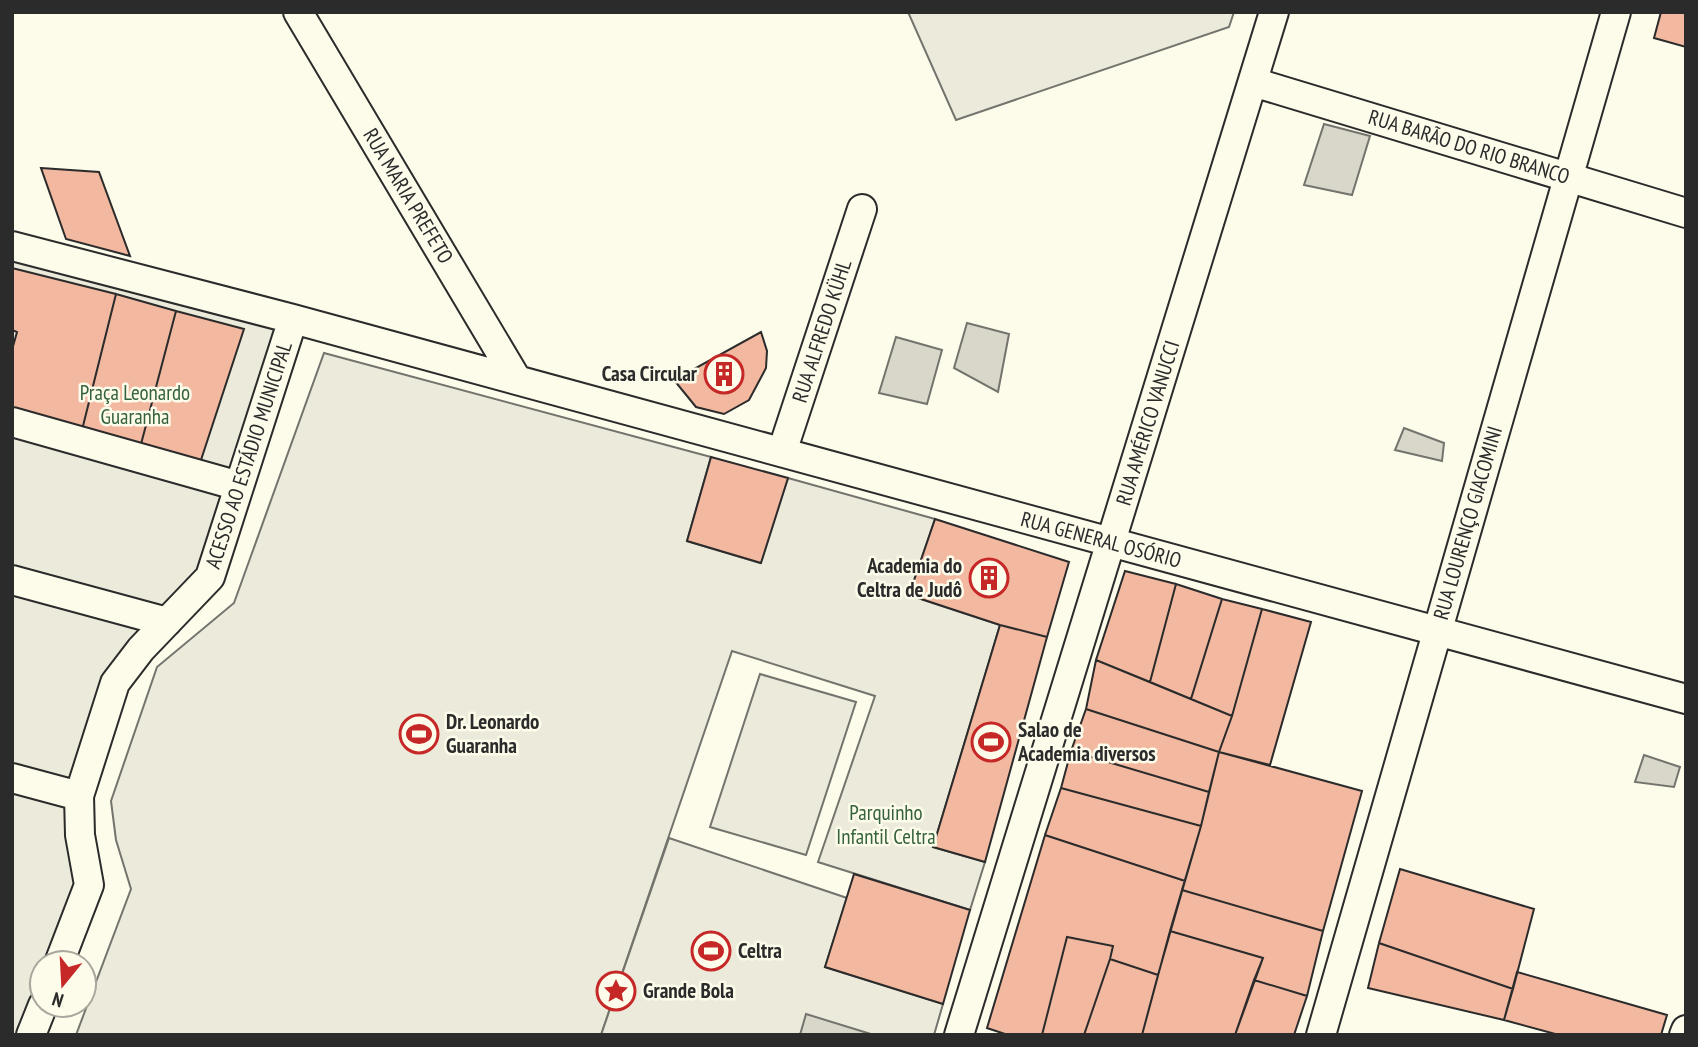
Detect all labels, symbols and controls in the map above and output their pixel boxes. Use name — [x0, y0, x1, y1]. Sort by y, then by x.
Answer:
street label: RUA BARÃO DO RIO BRANCO — [1365, 103, 1573, 190]
street label: RUA MARIA PREFETO — [357, 123, 459, 268]
street label: RUA ALFREDO KÜHL — [786, 256, 857, 406]
street label: RUA AMÉRICO VANUCCI — [1110, 337, 1185, 508]
street label: ACESSO AO ESTÁDIO MUNICIPAL — [199, 338, 298, 572]
building icon: Casa Circular — [703, 353, 745, 395]
place label: Casa Circular — [602, 360, 698, 387]
park label: Praça Leonardo Guaranha — [80, 379, 190, 430]
street label: RUA LOURENÇO GIACOMINI — [1427, 423, 1508, 623]
street label: RUA GENERAL OSÓRIO — [1018, 505, 1184, 574]
place label: Academia do Celtra de Judô — [857, 552, 962, 603]
building icon: Academia do Celtra de Judô — [968, 557, 1010, 599]
place label: Dr. Leonardo Guaranha — [446, 708, 539, 759]
sports icon: Dr. Leonardo Guaranha — [398, 713, 440, 755]
place label: Salao de Academia diversos — [1017, 716, 1156, 767]
sports icon: Salao de Academia diversos — [970, 721, 1012, 763]
park label: Parquinho Infantil Celtra — [836, 799, 936, 850]
sports icon: Celtra — [690, 930, 732, 972]
place label: Celtra — [738, 937, 782, 964]
north arrow — [28, 949, 98, 1019]
place icon: Grande Bola — [595, 970, 637, 1012]
place label: Grande Bola — [643, 977, 734, 1004]
text: N — [49, 987, 66, 1013]

